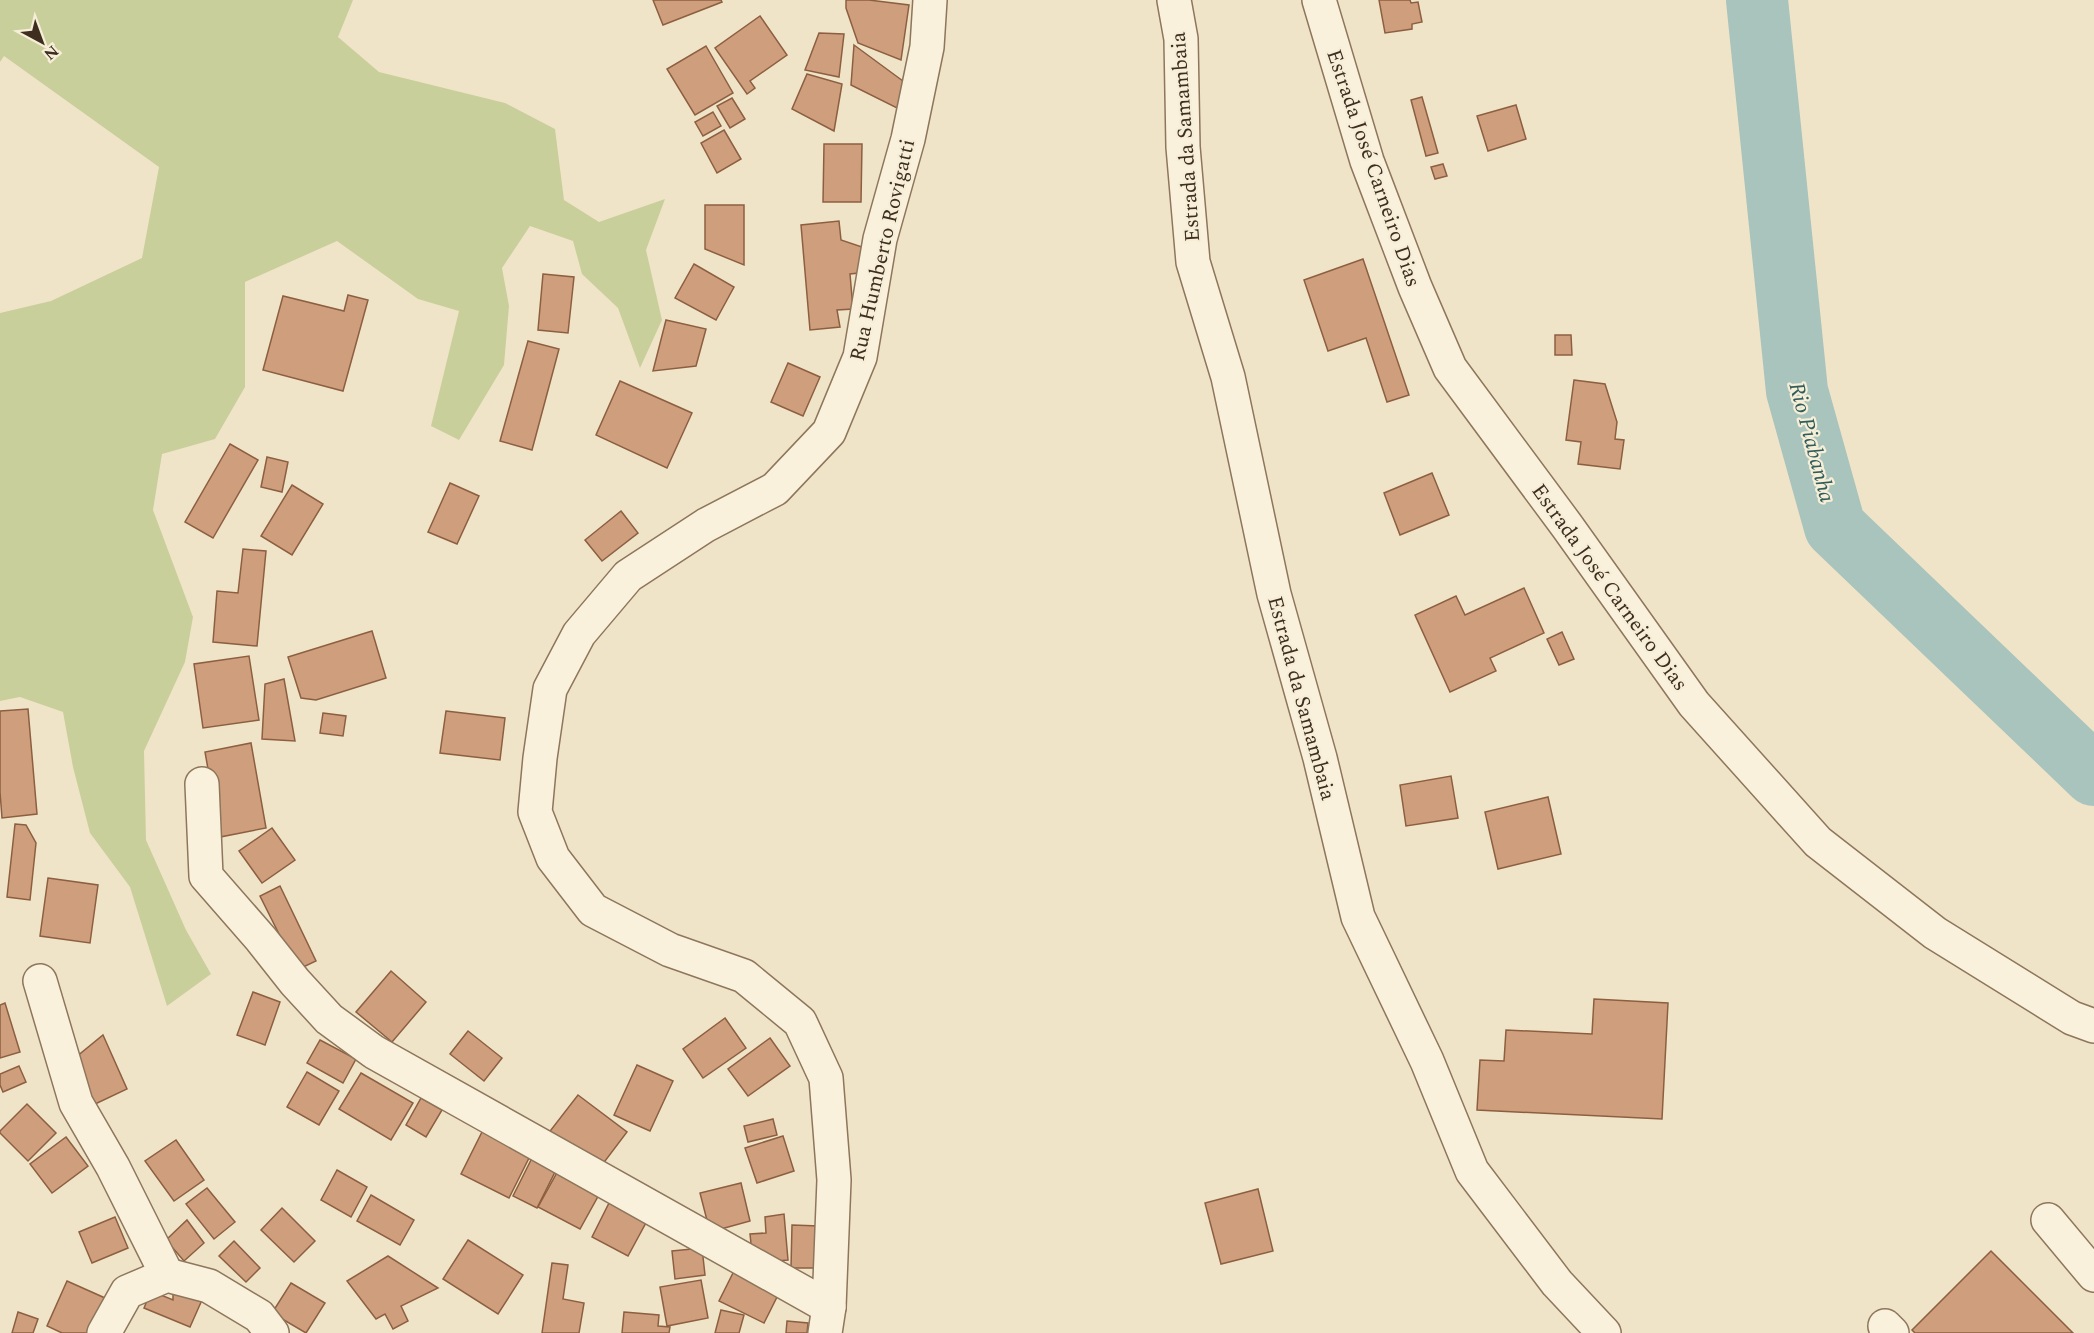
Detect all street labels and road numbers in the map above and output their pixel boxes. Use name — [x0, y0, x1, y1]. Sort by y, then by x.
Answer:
street label: Estrada da Samambaia — [1163, 30, 1209, 243]
street label: Estrada José Carneiro Dias — [1317, 45, 1429, 292]
street label: Rua Humberto Rovigatti — [842, 136, 924, 364]
street label: Estrada José Carneiro Dias — [1523, 477, 1696, 698]
street label: Estrada da Samambaia — [1258, 592, 1344, 805]

